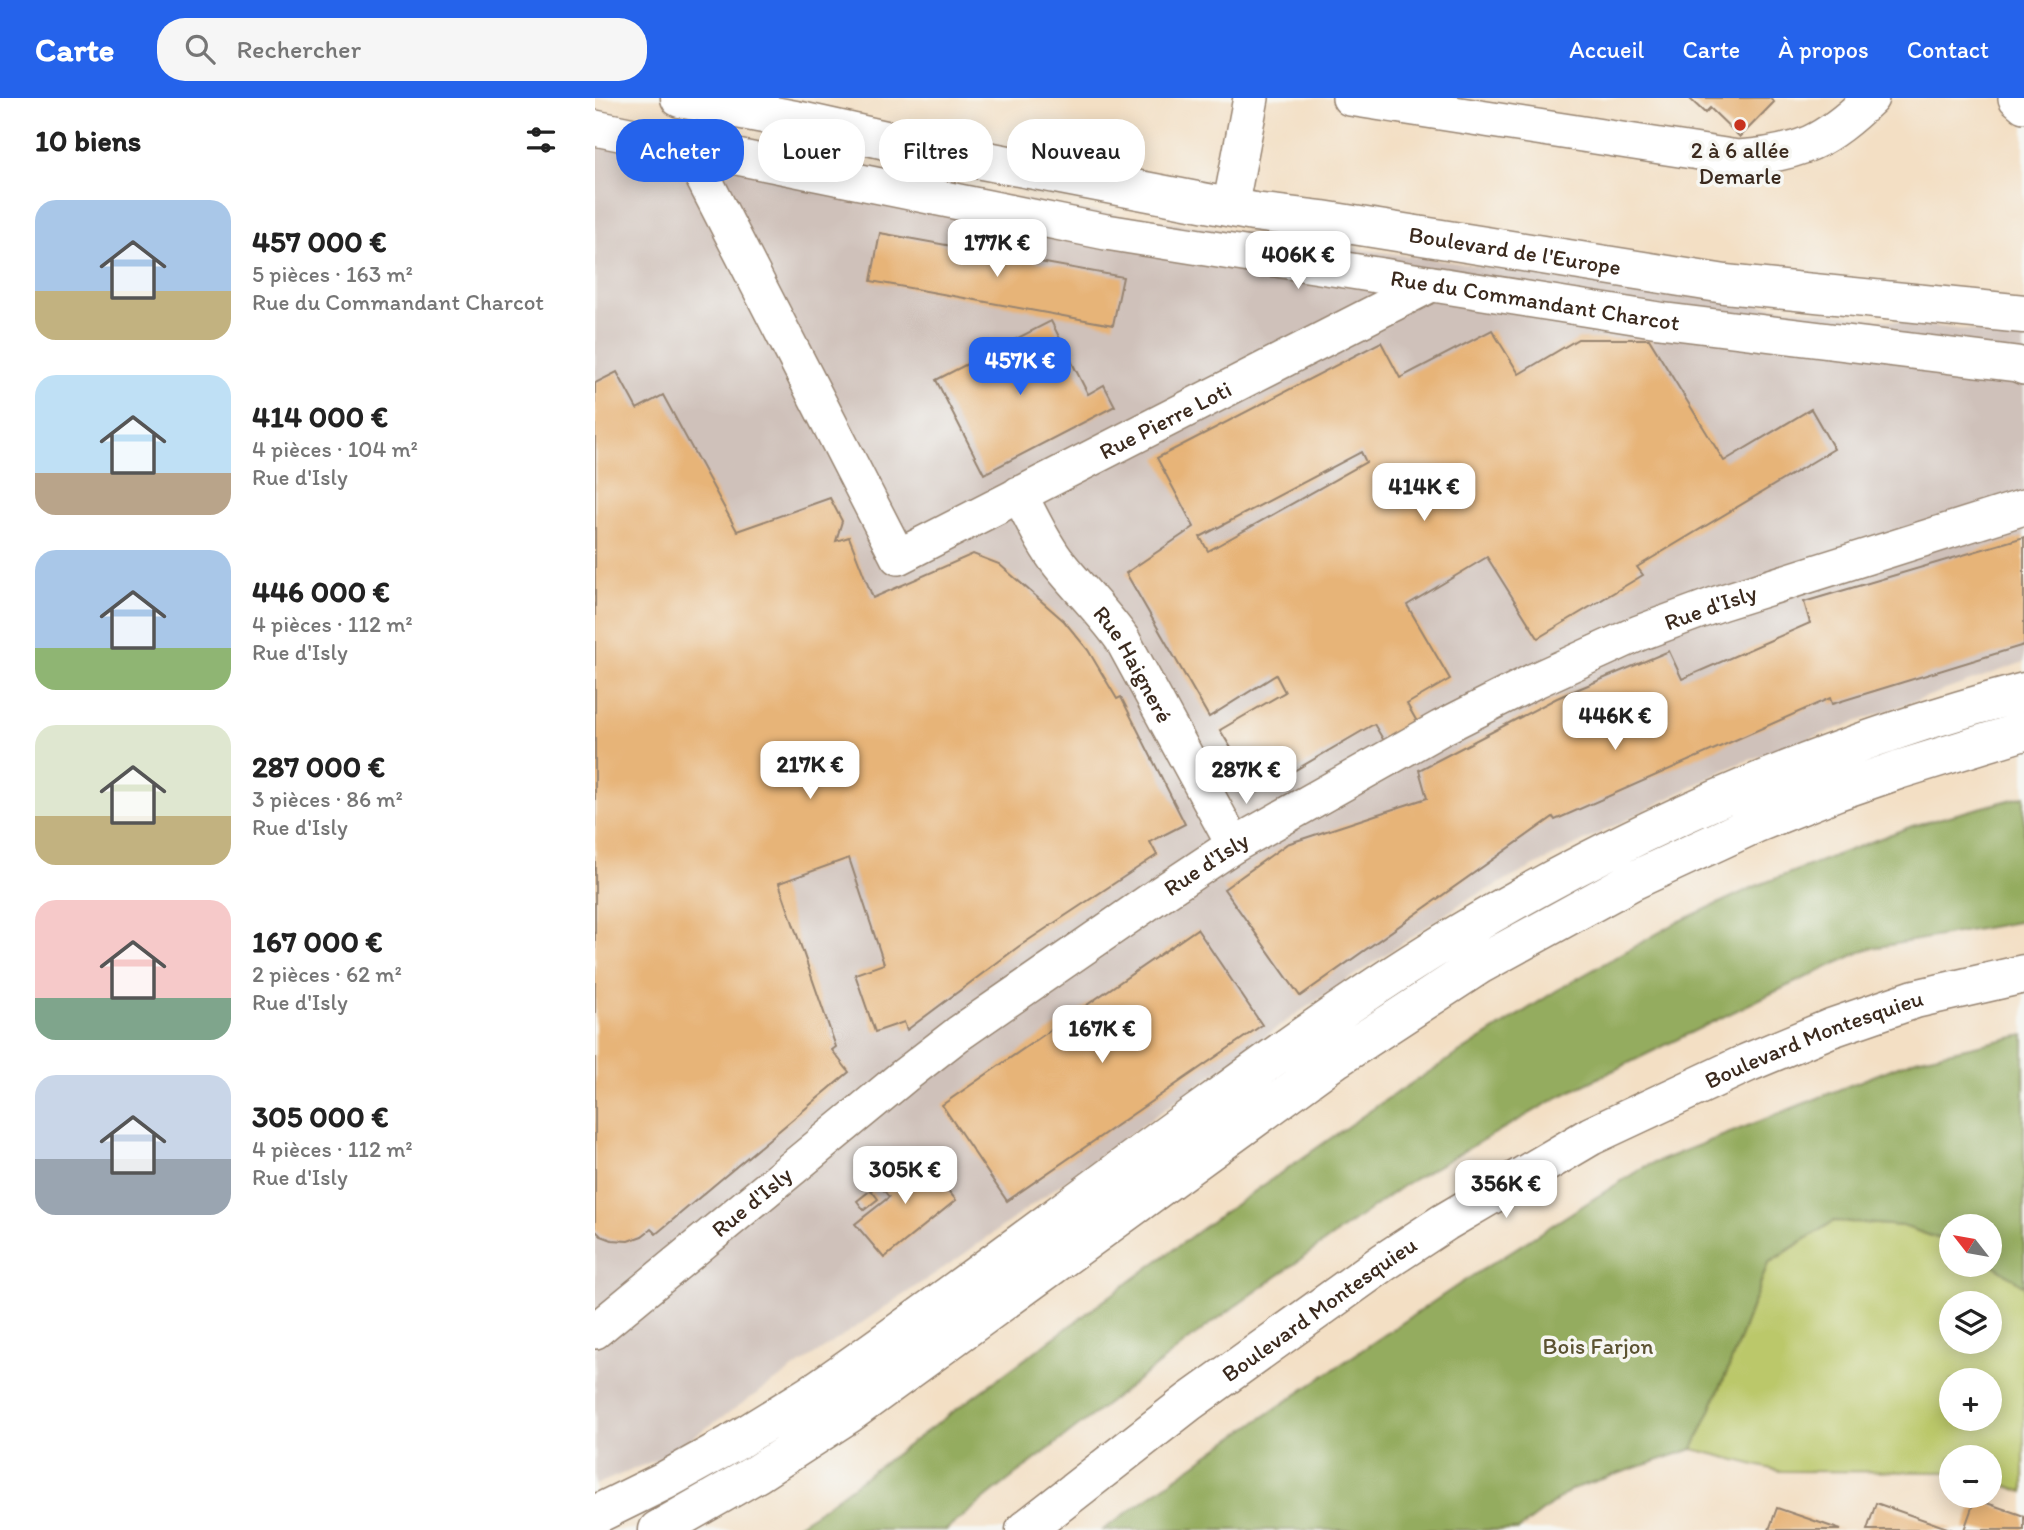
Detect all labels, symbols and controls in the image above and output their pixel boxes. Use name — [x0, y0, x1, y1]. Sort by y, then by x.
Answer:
search box — [157, 18, 647, 81]
text: Carte — [35, 30, 115, 69]
icon: search — [181, 30, 219, 68]
text: Rechercher — [237, 33, 361, 65]
text: Accueil — [1569, 35, 1644, 64]
text: Carte — [1682, 35, 1740, 64]
text: À propos — [1778, 35, 1869, 64]
text: Contact — [1907, 35, 1989, 64]
marker: 2 à 6 allée Demarle — [1732, 117, 1748, 133]
chip: Acheter — [616, 119, 744, 182]
chip: Louer — [758, 119, 865, 182]
chip: Filtres — [879, 119, 993, 182]
chip: Nouveau — [1007, 119, 1145, 182]
icon: filters — [522, 121, 560, 159]
text: 10 biens — [35, 122, 141, 159]
place label: 2 à 6 allée Demarle — [1691, 136, 1789, 190]
pin: 177K € — [940, 220, 1054, 279]
street label: Boulevard de l'Europe — [1407, 220, 1623, 281]
text: 457 000 € — [252, 223, 387, 260]
icon: home — [91, 228, 175, 312]
text: 177K € — [964, 228, 1030, 256]
pin: 406K € — [1241, 232, 1355, 291]
text: 406K € — [1261, 240, 1335, 268]
text: 5 pièces · 163 m² — [252, 260, 413, 288]
street label: Rue du Commandant Charcot — [1389, 264, 1682, 336]
text: Rue du Commandant Charcot — [252, 288, 544, 316]
pin: 457K € — [963, 338, 1077, 397]
text: 457K € — [985, 346, 1055, 374]
street label: Rue Pierre Loti — [1095, 375, 1236, 466]
text: 414 000 € — [252, 398, 388, 435]
icon: home — [91, 403, 175, 487]
text: 4 pièces · 104 m² — [252, 435, 418, 463]
text: Rue d'Isly — [252, 463, 348, 491]
pin: 414K € — [1367, 464, 1481, 523]
text: 414K € — [1388, 472, 1460, 500]
text: 446 000 € — [252, 573, 390, 610]
icon: home — [91, 578, 175, 662]
street label: Rue d'Isly — [1660, 578, 1760, 636]
street label: Rue Haigneré — [1087, 600, 1179, 728]
text: 4 pièces · 112 m² — [252, 610, 413, 638]
text: Rue d'Isly — [252, 638, 348, 666]
pin: 446K € — [1558, 692, 1672, 752]
text: 446K € — [1579, 701, 1651, 729]
pin: 217K € — [753, 742, 867, 801]
pin: 287K € — [1189, 746, 1303, 806]
text: 287 000 € — [252, 748, 385, 785]
text: 217K € — [776, 750, 844, 778]
icon: home — [91, 753, 175, 837]
text: 287K € — [1211, 755, 1281, 783]
text: 3 pièces · 86 m² — [252, 785, 403, 813]
text: Rue d'Isly — [252, 813, 348, 841]
street label: Rue d'Isly — [1158, 826, 1254, 902]
text: 167 000 € — [252, 923, 383, 960]
icon: home — [91, 928, 175, 1012]
text: 2 pièces · 62 m² — [252, 960, 402, 988]
street label: Boulevard Montesquieu — [1700, 984, 1926, 1095]
text: Rue d'Isly — [252, 988, 348, 1016]
pin: 167K € — [1045, 1006, 1159, 1065]
text: 167K € — [1068, 1014, 1136, 1042]
text: 305 000 € — [252, 1098, 389, 1135]
icon: home — [91, 1103, 175, 1187]
text: 4 pièces · 112 m² — [252, 1135, 413, 1163]
pin: 305K € — [848, 1146, 962, 1206]
text: 305K € — [869, 1155, 941, 1183]
street label: Rue d'Isly — [706, 1160, 798, 1243]
pin: 356K € — [1449, 1160, 1563, 1220]
text: Rue d'Isly — [252, 1163, 348, 1191]
text: 356K € — [1471, 1169, 1541, 1197]
north arrow — [1939, 1214, 2002, 1278]
map controls — [1939, 1214, 2002, 1508]
street label: Boulevard Montesquieu — [1216, 1230, 1422, 1388]
button: layers — [1939, 1291, 2002, 1354]
park label: Bois Farjon — [1543, 1332, 1653, 1360]
button: + — [1939, 1368, 2002, 1431]
button: − — [1939, 1445, 2002, 1508]

